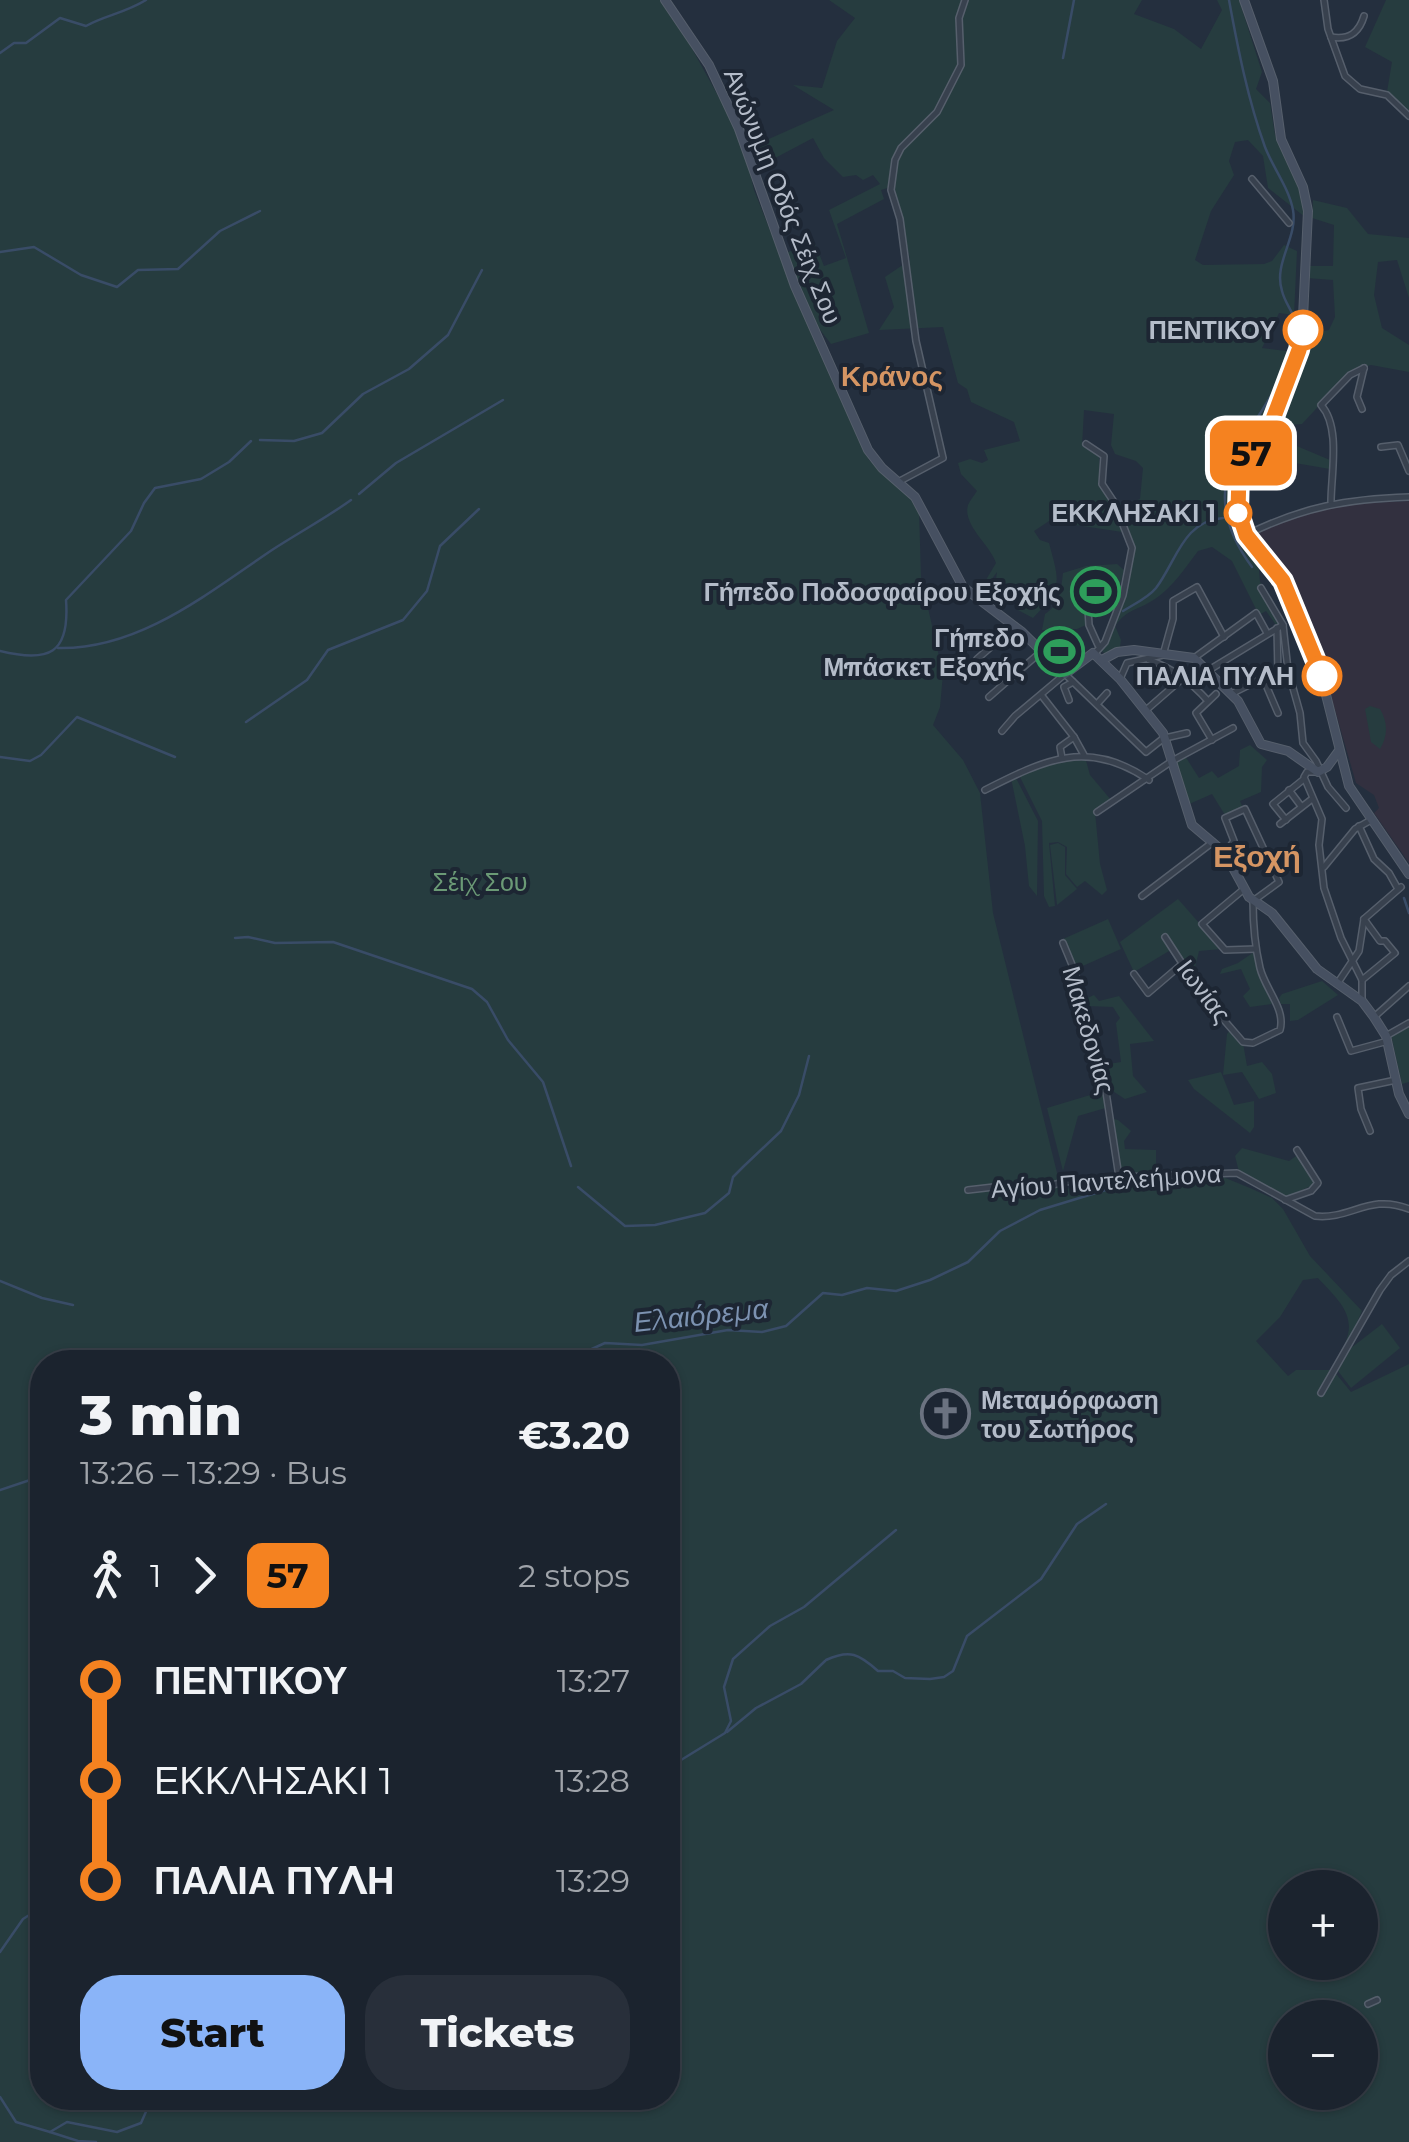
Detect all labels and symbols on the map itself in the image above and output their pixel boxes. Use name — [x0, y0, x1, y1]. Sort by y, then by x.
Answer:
street label: Ανώνυμη Οδός Σέιχ Σου — [718, 64, 848, 328]
marker: ΠΕΝΤΙΚΟΥ — [1284, 311, 1322, 349]
place label: ΠΕΝΤΙΚΟΥ — [1149, 315, 1276, 345]
district label: Κράνος — [841, 359, 943, 393]
line badge: 57 — [1206, 420, 1296, 486]
place label: ΕΚΚΛΗΣΑΚΙ 1 — [1052, 498, 1216, 528]
marker: ΕΚΚΛΗΣΑΚΙ 1 — [1225, 500, 1251, 526]
sports icon: Γήπεδο Ποδοσφαίρου Εξοχής — [1070, 566, 1122, 618]
place label: Γήπεδο Ποδοσφαίρου Εξοχής — [704, 577, 1061, 607]
place label: Γήπεδο Μπάσκετ Εξοχής — [823, 623, 1025, 682]
sports icon: Γήπεδο Μπάσκετ Εξοχής — [1034, 626, 1086, 678]
marker: ΠΑΛΙΑ ΠΥΛΗ — [1303, 657, 1341, 695]
place label: ΠΑΛΙΑ ΠΥΛΗ — [1136, 661, 1294, 691]
district label: Εξοχή — [1213, 838, 1301, 875]
park label: Σέιχ Σου — [432, 867, 528, 897]
street label: Ιωνίας — [1171, 954, 1237, 1028]
street label: Μακεδονίας — [1056, 963, 1122, 1097]
street label: Αγίου Παντελεήμονα — [990, 1158, 1222, 1204]
water label: Ελαιόρεμα — [632, 1291, 771, 1339]
place label: Μεταμόρφωση του Σωτήρος — [981, 1385, 1159, 1444]
church icon: Μεταμόρφωση του Σωτήρος — [920, 1388, 972, 1440]

